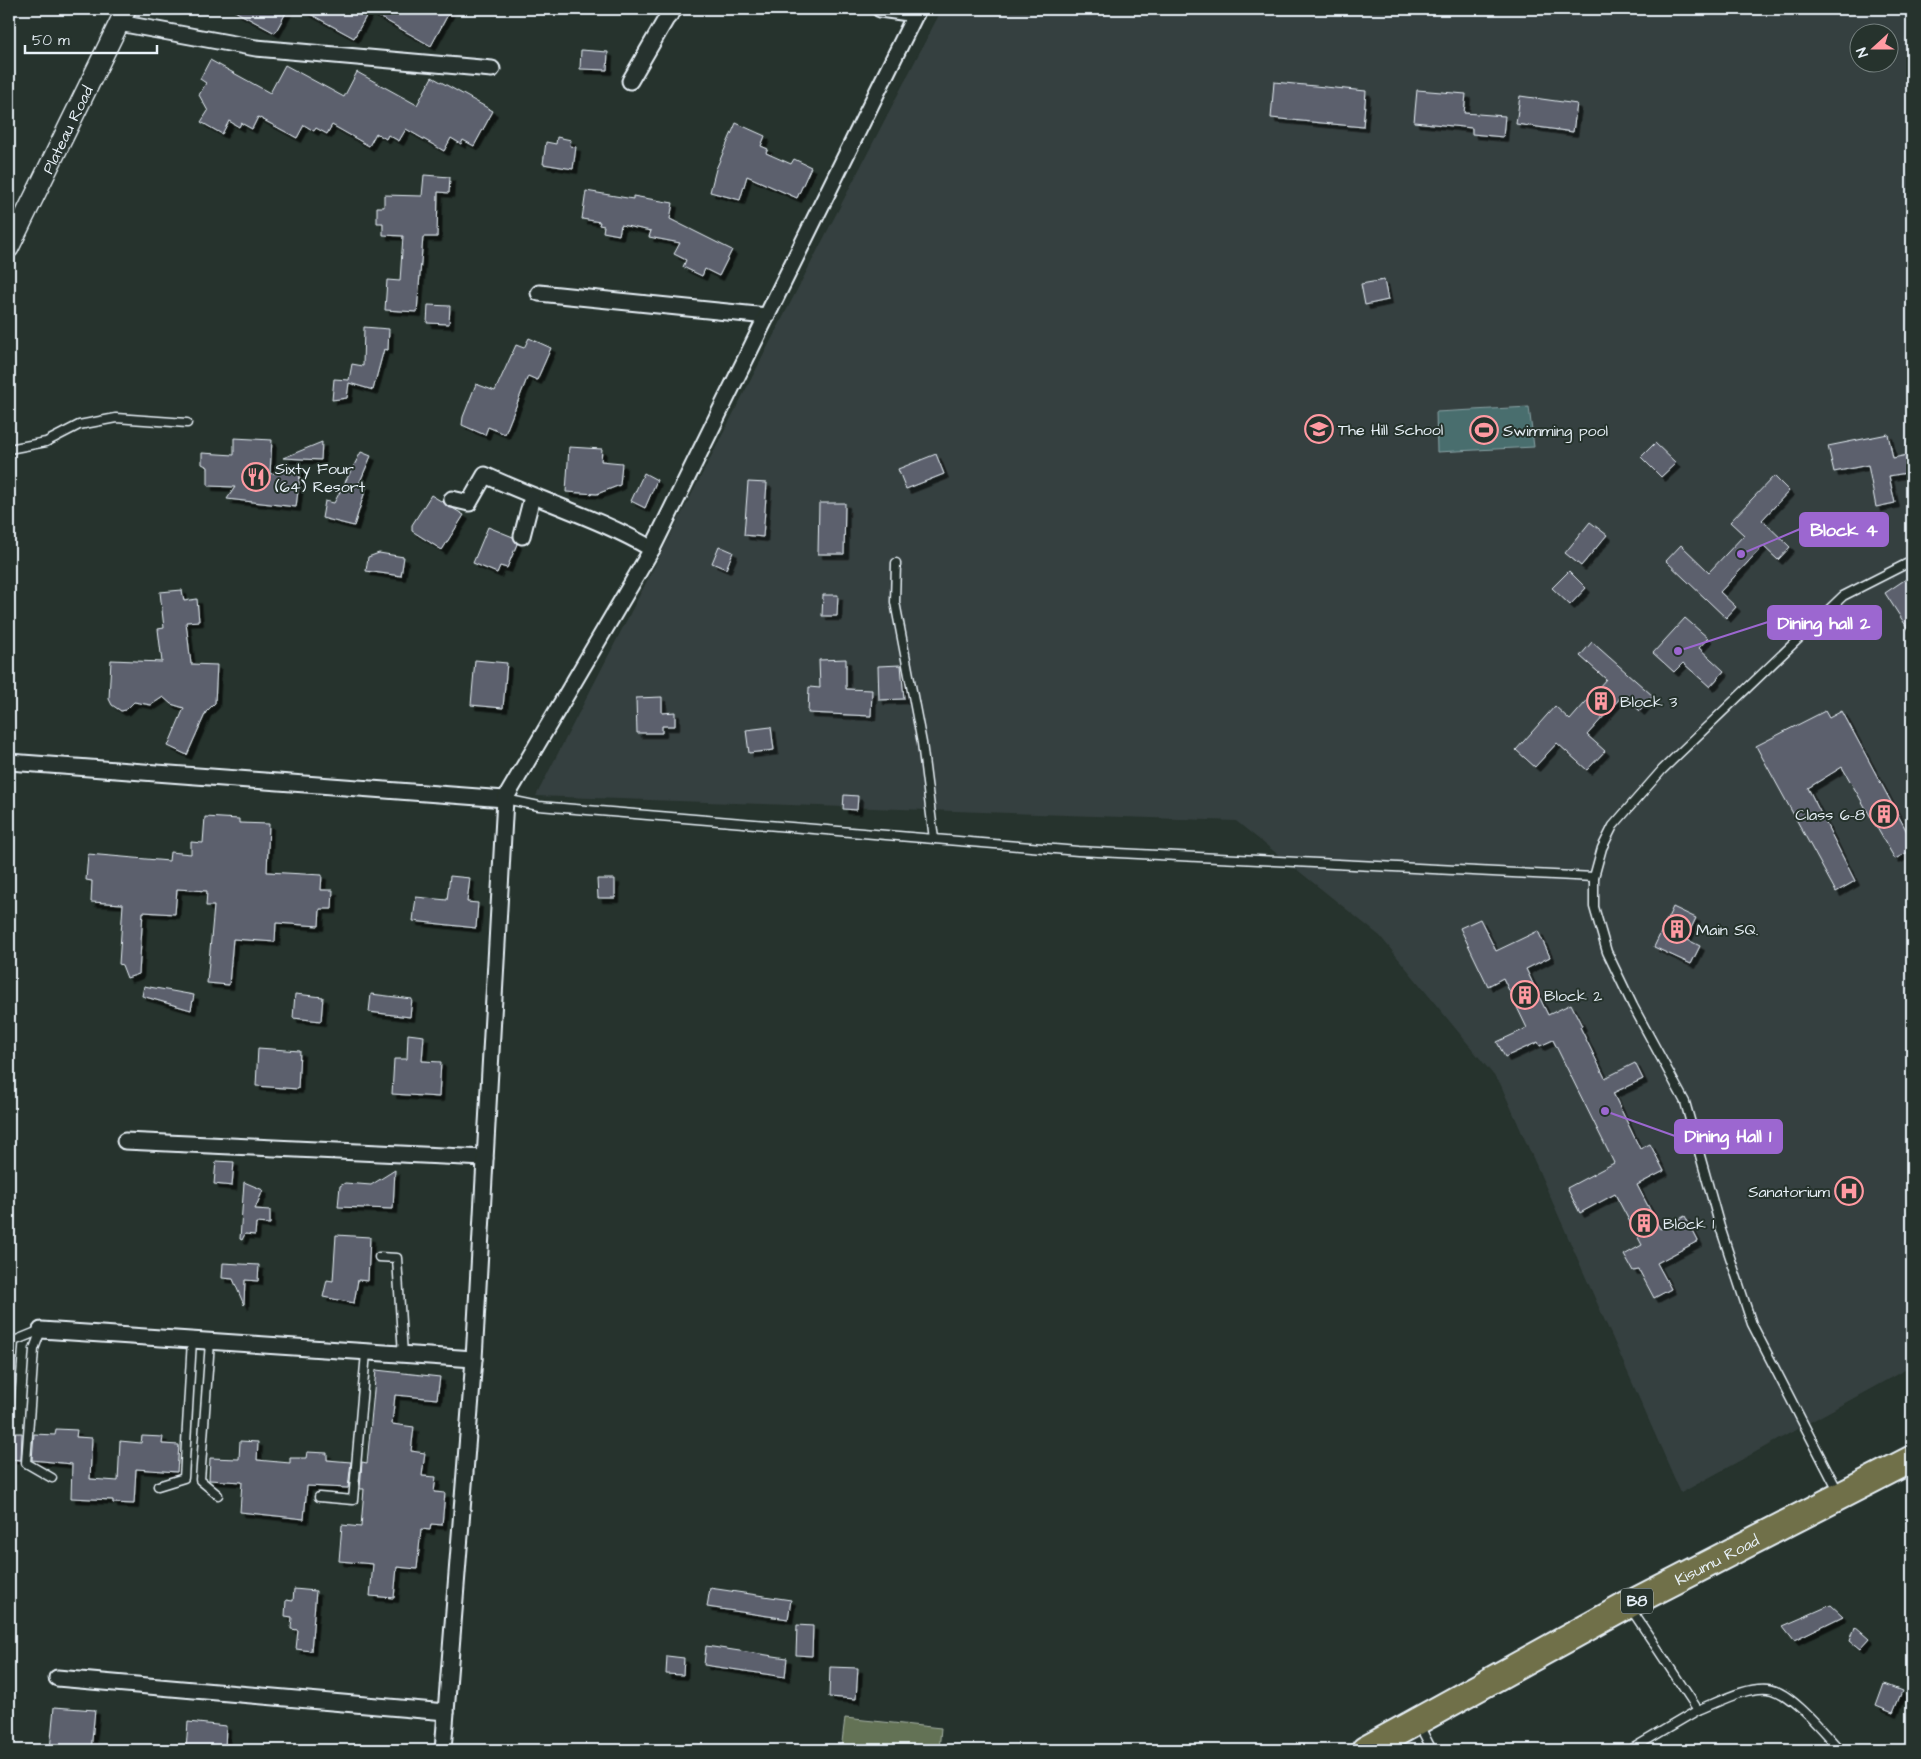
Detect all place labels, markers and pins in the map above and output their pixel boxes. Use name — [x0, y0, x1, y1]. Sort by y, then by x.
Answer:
school or university icon: The Hill School — [1304, 414, 1334, 444]
sports icon: Swimming pool — [1469, 415, 1499, 445]
place label: The Hill School — [1338, 419, 1443, 441]
place label: Swimming pool — [1503, 420, 1608, 443]
place label: Sixty Four (64) Resort — [275, 458, 366, 498]
restaurant icon: Sixty Four (64) Resort — [241, 462, 271, 492]
callout: Block 4 — [1800, 513, 1888, 546]
callout: Dining hall 2 — [1768, 606, 1881, 639]
building icon: Block 3 — [1586, 686, 1616, 716]
place label: Block 3 — [1620, 691, 1677, 713]
building icon: Class 6-8 — [1869, 799, 1899, 829]
place label: Class 6-8 — [1795, 804, 1865, 826]
building icon: Main SQ. — [1662, 914, 1692, 944]
place label: Main SQ. — [1696, 919, 1758, 941]
building icon: Block 2 — [1510, 980, 1540, 1010]
place label: Block 2 — [1544, 985, 1602, 1007]
callout: Dining Hall 1 — [1675, 1120, 1782, 1153]
hospital icon: Sanatorium — [1834, 1176, 1864, 1206]
place label: Sanatorium — [1748, 1181, 1831, 1203]
building icon: Block 1 — [1629, 1208, 1659, 1238]
place label: Block 1 — [1663, 1213, 1714, 1235]

